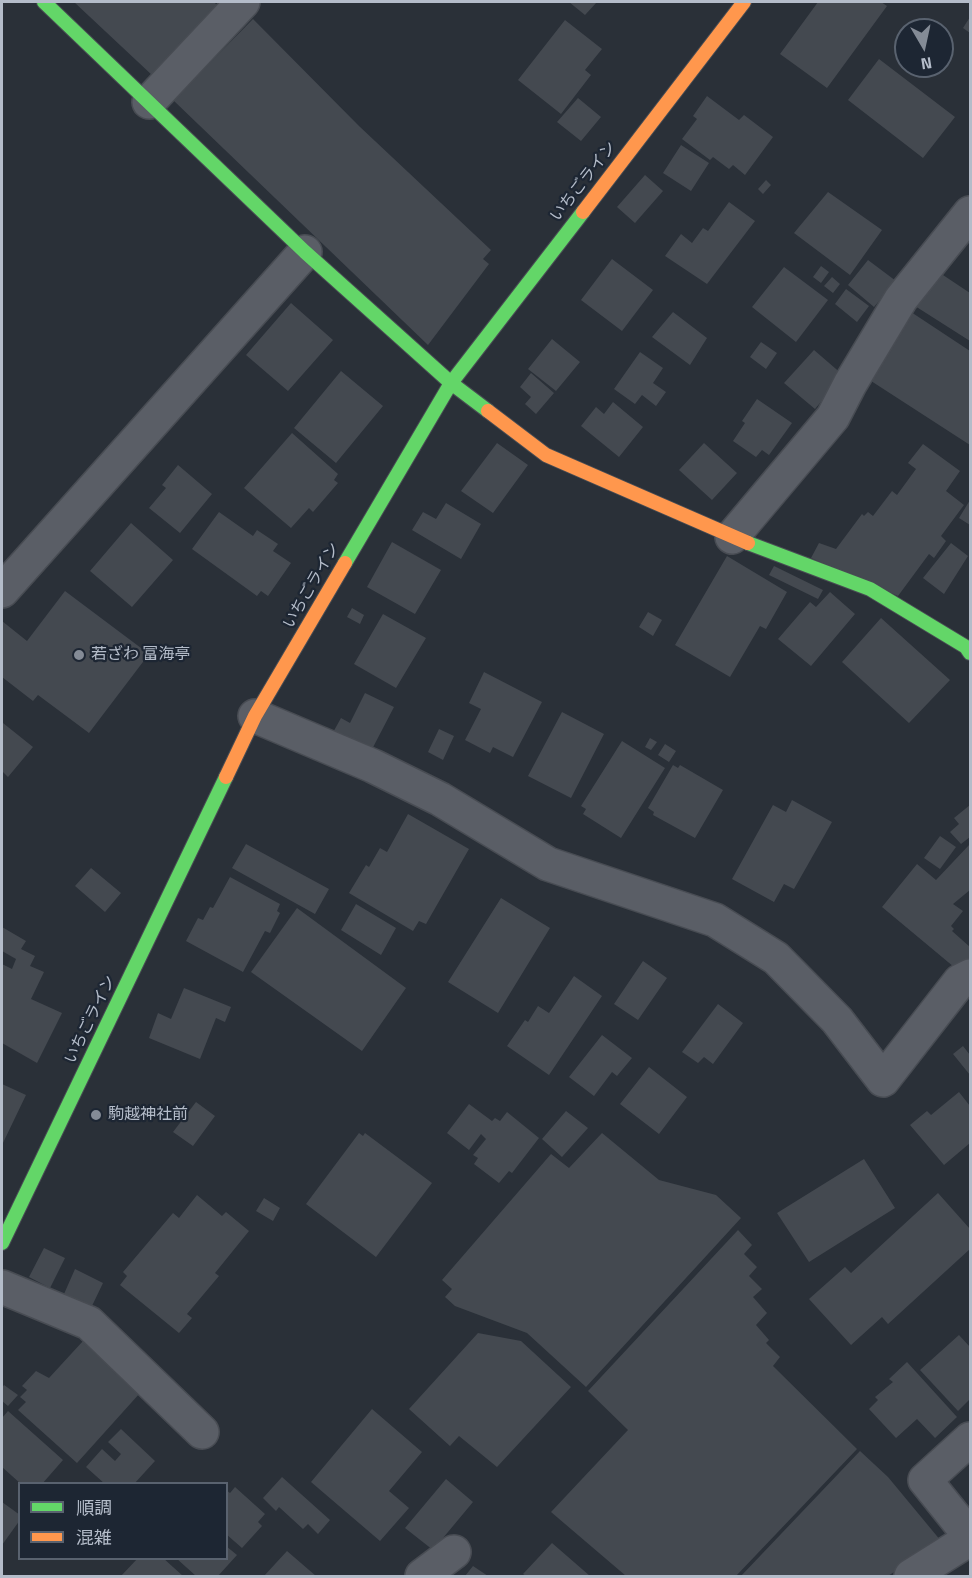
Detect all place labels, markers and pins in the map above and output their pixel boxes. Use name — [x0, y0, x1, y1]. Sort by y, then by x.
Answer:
place label: 若ざわ 富海亭 — [91, 645, 191, 665]
marker: 若ざわ 富海亭 — [72, 648, 86, 662]
place label: 駒越神社前 — [108, 1105, 188, 1125]
marker: 駒越神社前 — [89, 1108, 103, 1122]

